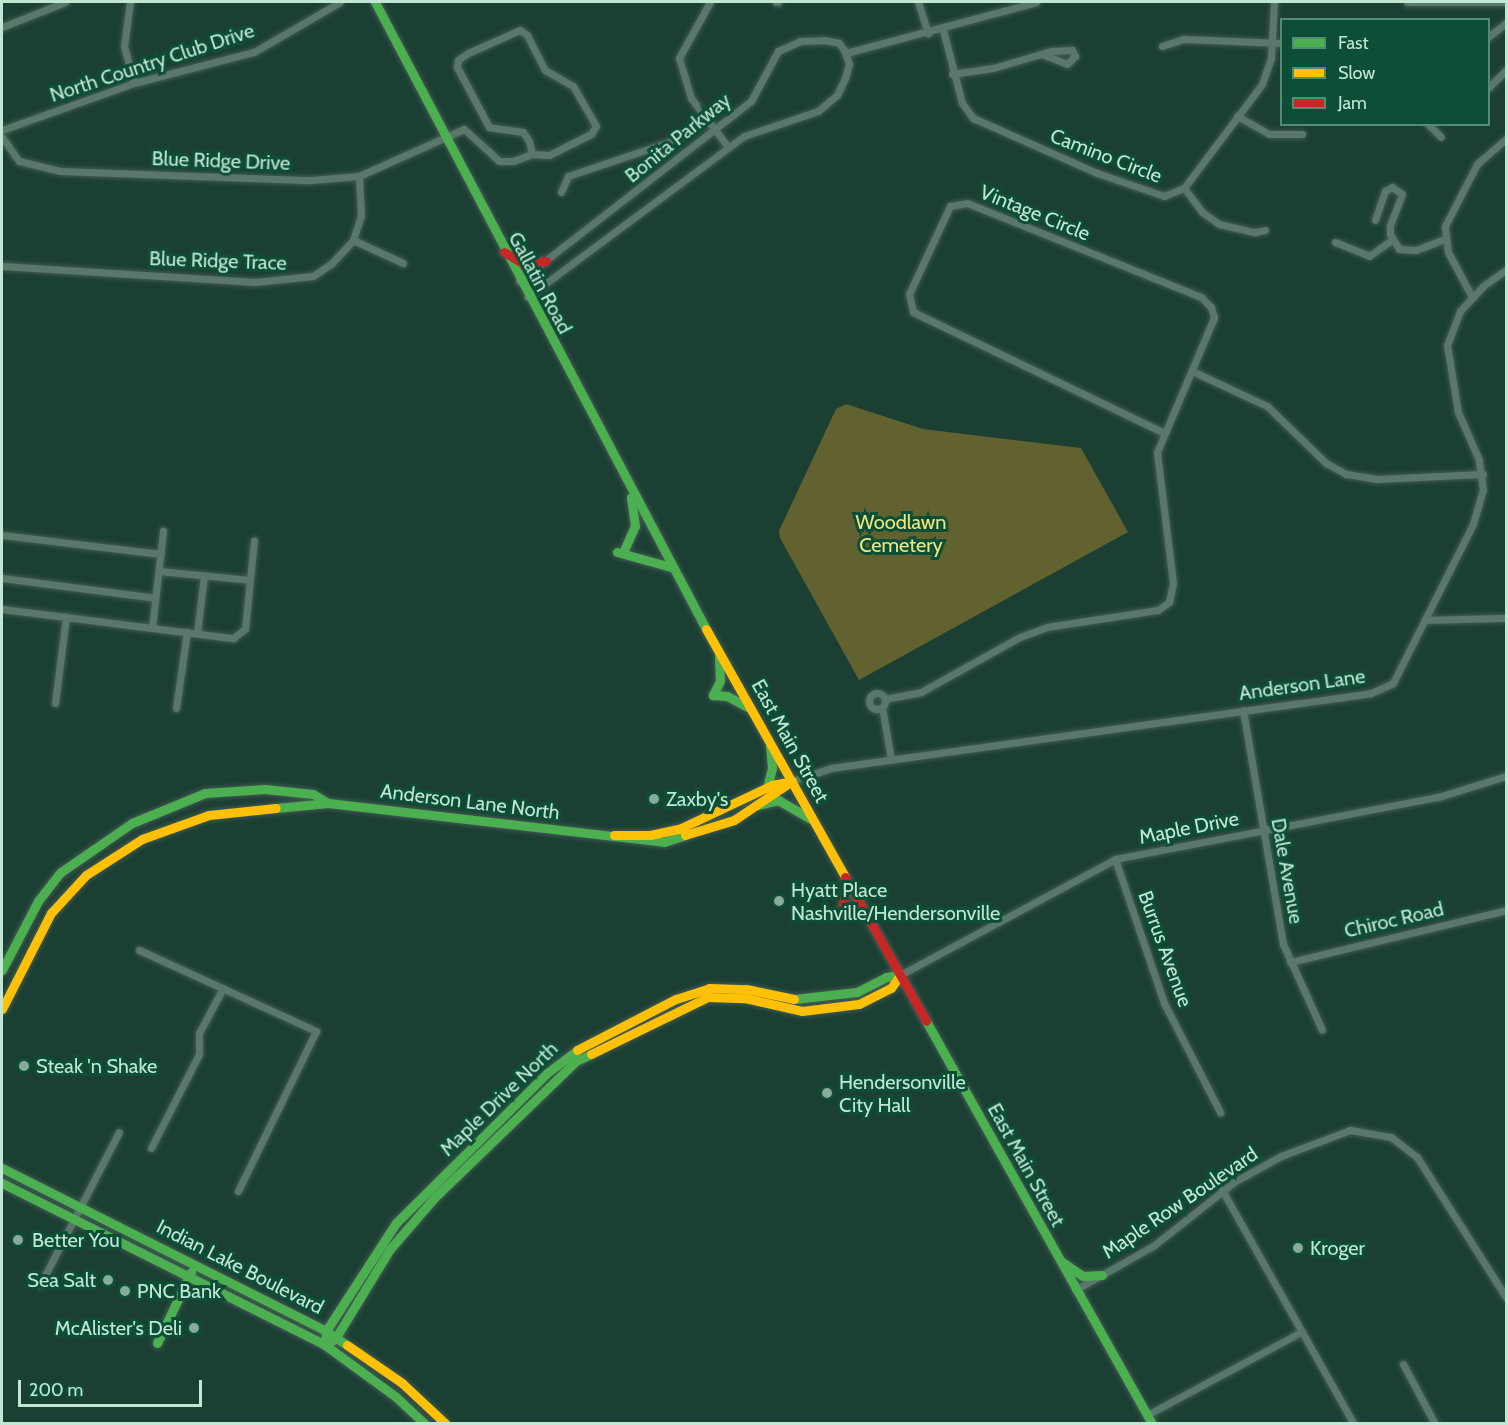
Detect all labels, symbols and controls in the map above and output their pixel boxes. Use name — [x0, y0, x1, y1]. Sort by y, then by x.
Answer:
legend — [1280, 18, 1490, 126]
street label: North Country Club Drive — [47, 19, 257, 107]
text: Fast — [1338, 32, 1369, 54]
text: Slow — [1338, 62, 1375, 84]
street label: Bonita Parkway — [620, 88, 736, 188]
text: Jam — [1338, 92, 1367, 114]
street label: Camino Circle — [1047, 124, 1165, 188]
street label: Blue Ridge Drive — [151, 147, 291, 175]
street label: Vintage Circle — [976, 180, 1094, 246]
street label: Gallatin Road — [503, 228, 577, 338]
street label: Blue Ridge Trace — [149, 247, 287, 275]
park label: Woodlawn Cemetery — [856, 511, 946, 558]
street label: Anderson Lane — [1237, 664, 1367, 706]
street label: East Main Street — [746, 675, 834, 807]
street label: Anderson Lane North — [379, 779, 561, 825]
place label: Zaxby's — [666, 787, 728, 811]
marker: Zaxby's — [647, 792, 661, 806]
street label: Maple Drive — [1137, 807, 1241, 849]
street label: Dale Avenue — [1266, 816, 1308, 926]
place label: Hyatt Place Nashville/Hendersonville — [791, 878, 1000, 925]
street label: Burrus Avenue — [1133, 888, 1197, 1010]
marker: Hyatt Place Nashville/Hendersonville — [772, 894, 786, 908]
street label: Chiroc Road — [1342, 897, 1446, 943]
street label: Maple Drive North — [435, 1037, 563, 1161]
place label: Steak 'n Shake — [36, 1054, 157, 1078]
marker: Steak 'n Shake — [17, 1059, 31, 1073]
place label: Hendersonville City Hall — [839, 1070, 966, 1117]
marker: Hendersonville City Hall — [820, 1086, 834, 1100]
street label: East Main Street — [982, 1099, 1070, 1231]
street label: Maple Row Boulevard — [1098, 1142, 1262, 1264]
street label: Indian Lake Boulevard — [152, 1214, 328, 1320]
place label: Better You — [32, 1228, 120, 1252]
marker: Better You — [9, 1231, 27, 1249]
place label: Kroger — [1310, 1236, 1365, 1260]
marker: Kroger — [1291, 1241, 1305, 1255]
place label: Sea Salt — [27, 1268, 96, 1292]
marker: Sea Salt — [101, 1273, 115, 1287]
place label: PNC Bank — [137, 1279, 221, 1303]
marker: PNC Bank — [118, 1284, 132, 1298]
place label: McAlister's Deli — [55, 1316, 182, 1340]
marker: McAlister's Deli — [187, 1321, 201, 1335]
scale bar — [21, 1368, 206, 1406]
text: 200 m — [29, 1379, 83, 1401]

